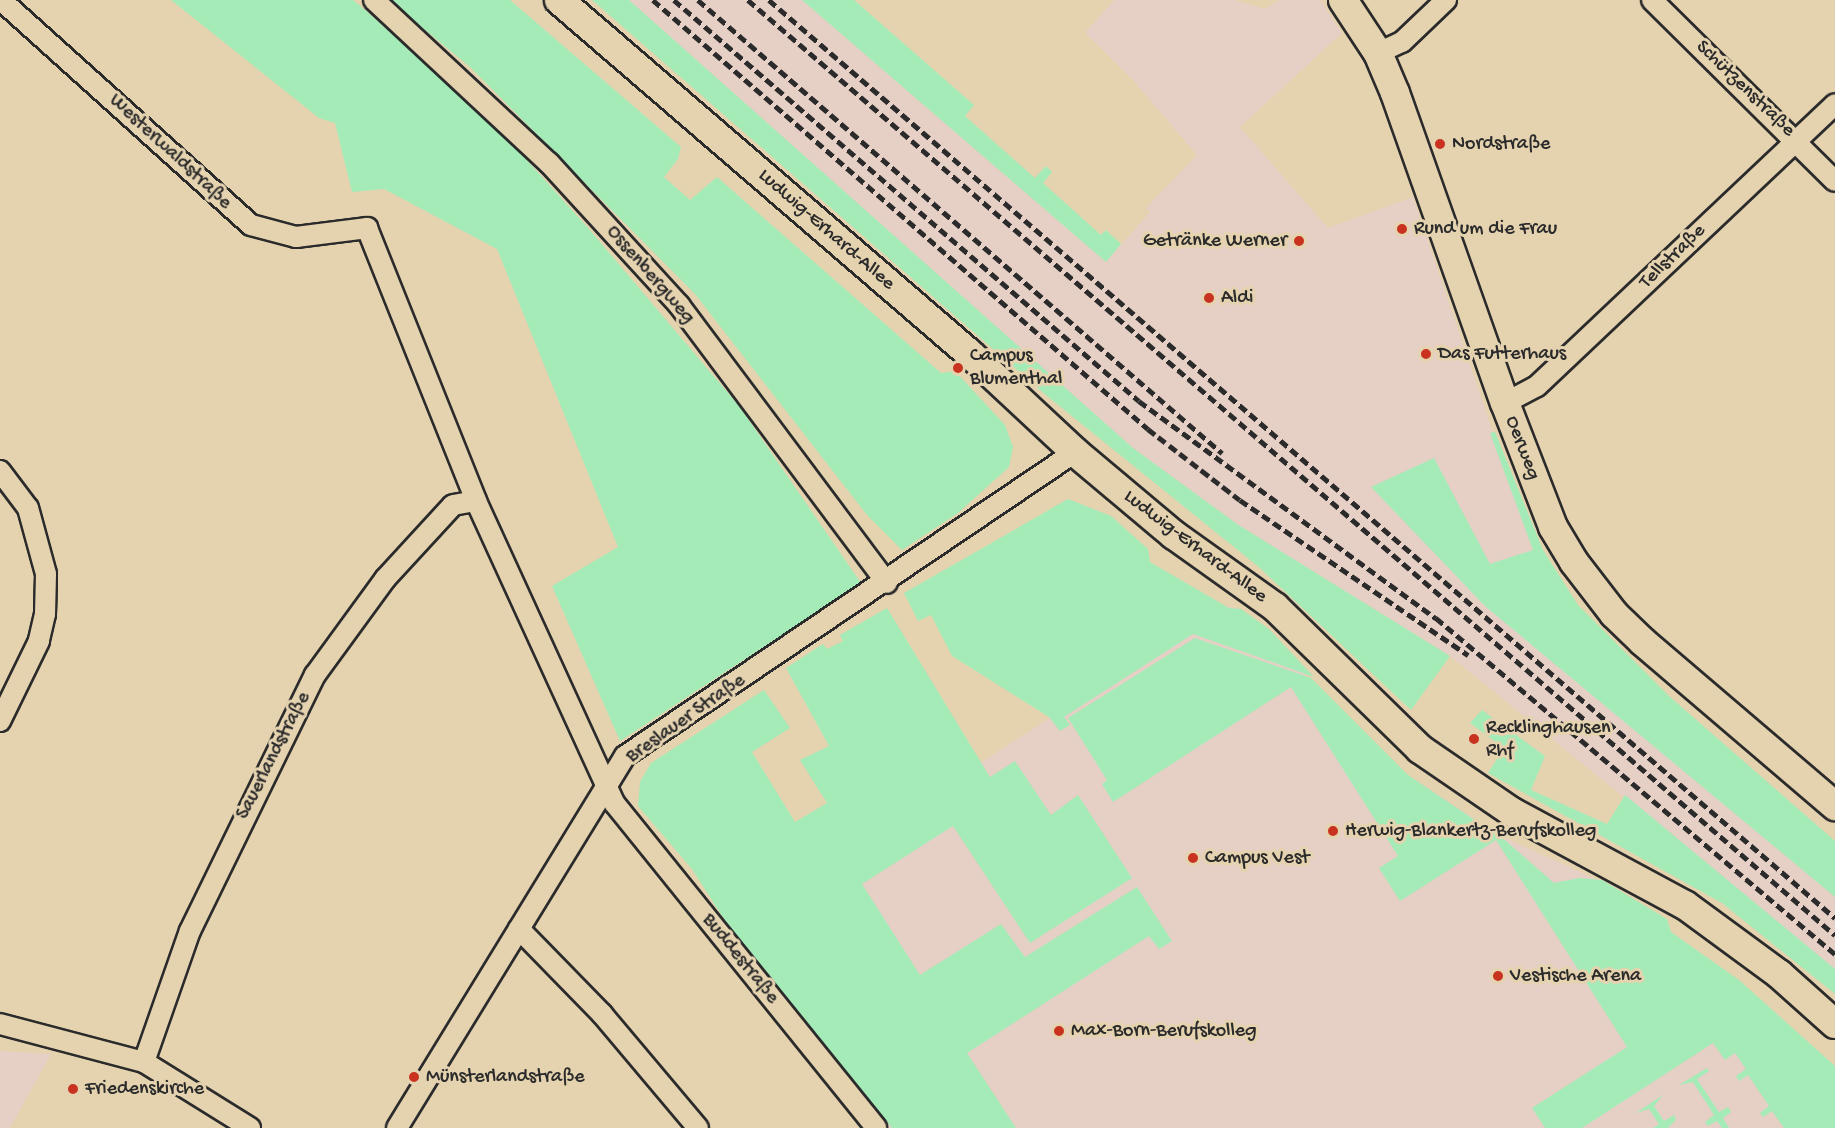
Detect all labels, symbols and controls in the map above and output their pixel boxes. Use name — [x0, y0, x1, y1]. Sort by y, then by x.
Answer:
street label: Schützenstraße — [1690, 35, 1800, 143]
street label: Westerwaldstraße — [104, 89, 236, 215]
place label: Nordstraße — [1452, 132, 1550, 156]
marker: Nordstraße — [1433, 137, 1447, 151]
street label: Ludwig-Erhard-Allee — [753, 164, 899, 296]
place label: Rund um die Frau — [1414, 217, 1557, 241]
street label: Tellstraße — [1635, 220, 1711, 294]
street label: Ossenbergweg — [601, 221, 699, 329]
marker: Rund um die Frau — [1395, 222, 1409, 236]
place label: Getränke Werner — [1143, 229, 1287, 253]
marker: Getränke Werner — [1292, 234, 1306, 248]
place label: Aldi — [1221, 286, 1253, 310]
marker: Aldi — [1202, 291, 1216, 305]
place label: Das Futterhaus — [1438, 342, 1566, 366]
place label: Campus Blumenthal — [970, 344, 1062, 391]
marker: Das Futterhaus — [1419, 347, 1433, 361]
marker: Campus Blumenthal — [951, 361, 965, 375]
street label: Oerweg — [1499, 413, 1545, 483]
street label: Ludwig-Erhard-Allee — [1118, 485, 1272, 609]
street label: Breslauer Straße — [622, 669, 750, 769]
street label: Sauerlandstraße — [232, 688, 316, 824]
place label: Recklinghausen Rhf — [1486, 716, 1611, 763]
marker: Recklinghausen Rhf — [1467, 732, 1481, 746]
place label: Herwig-Blankertz-Berufskolleg — [1345, 819, 1596, 843]
marker: Herwig-Blankertz-Berufskolleg — [1326, 824, 1340, 838]
place label: Campus Vest — [1205, 846, 1309, 870]
marker: Campus Vest — [1186, 851, 1200, 865]
street label: Buddestraße — [696, 909, 784, 1009]
place label: Vestische Arena — [1510, 964, 1641, 988]
marker: Vestische Arena — [1491, 969, 1505, 983]
place label: Max-Born-Berufskolleg — [1071, 1019, 1257, 1043]
marker: Max-Born-Berufskolleg — [1052, 1024, 1066, 1038]
place label: Münsterlandstraße — [426, 1065, 585, 1089]
marker: Münsterlandstraße — [407, 1070, 421, 1084]
place label: Friedenskirche — [85, 1077, 204, 1101]
marker: Friedenskirche — [66, 1082, 80, 1096]

